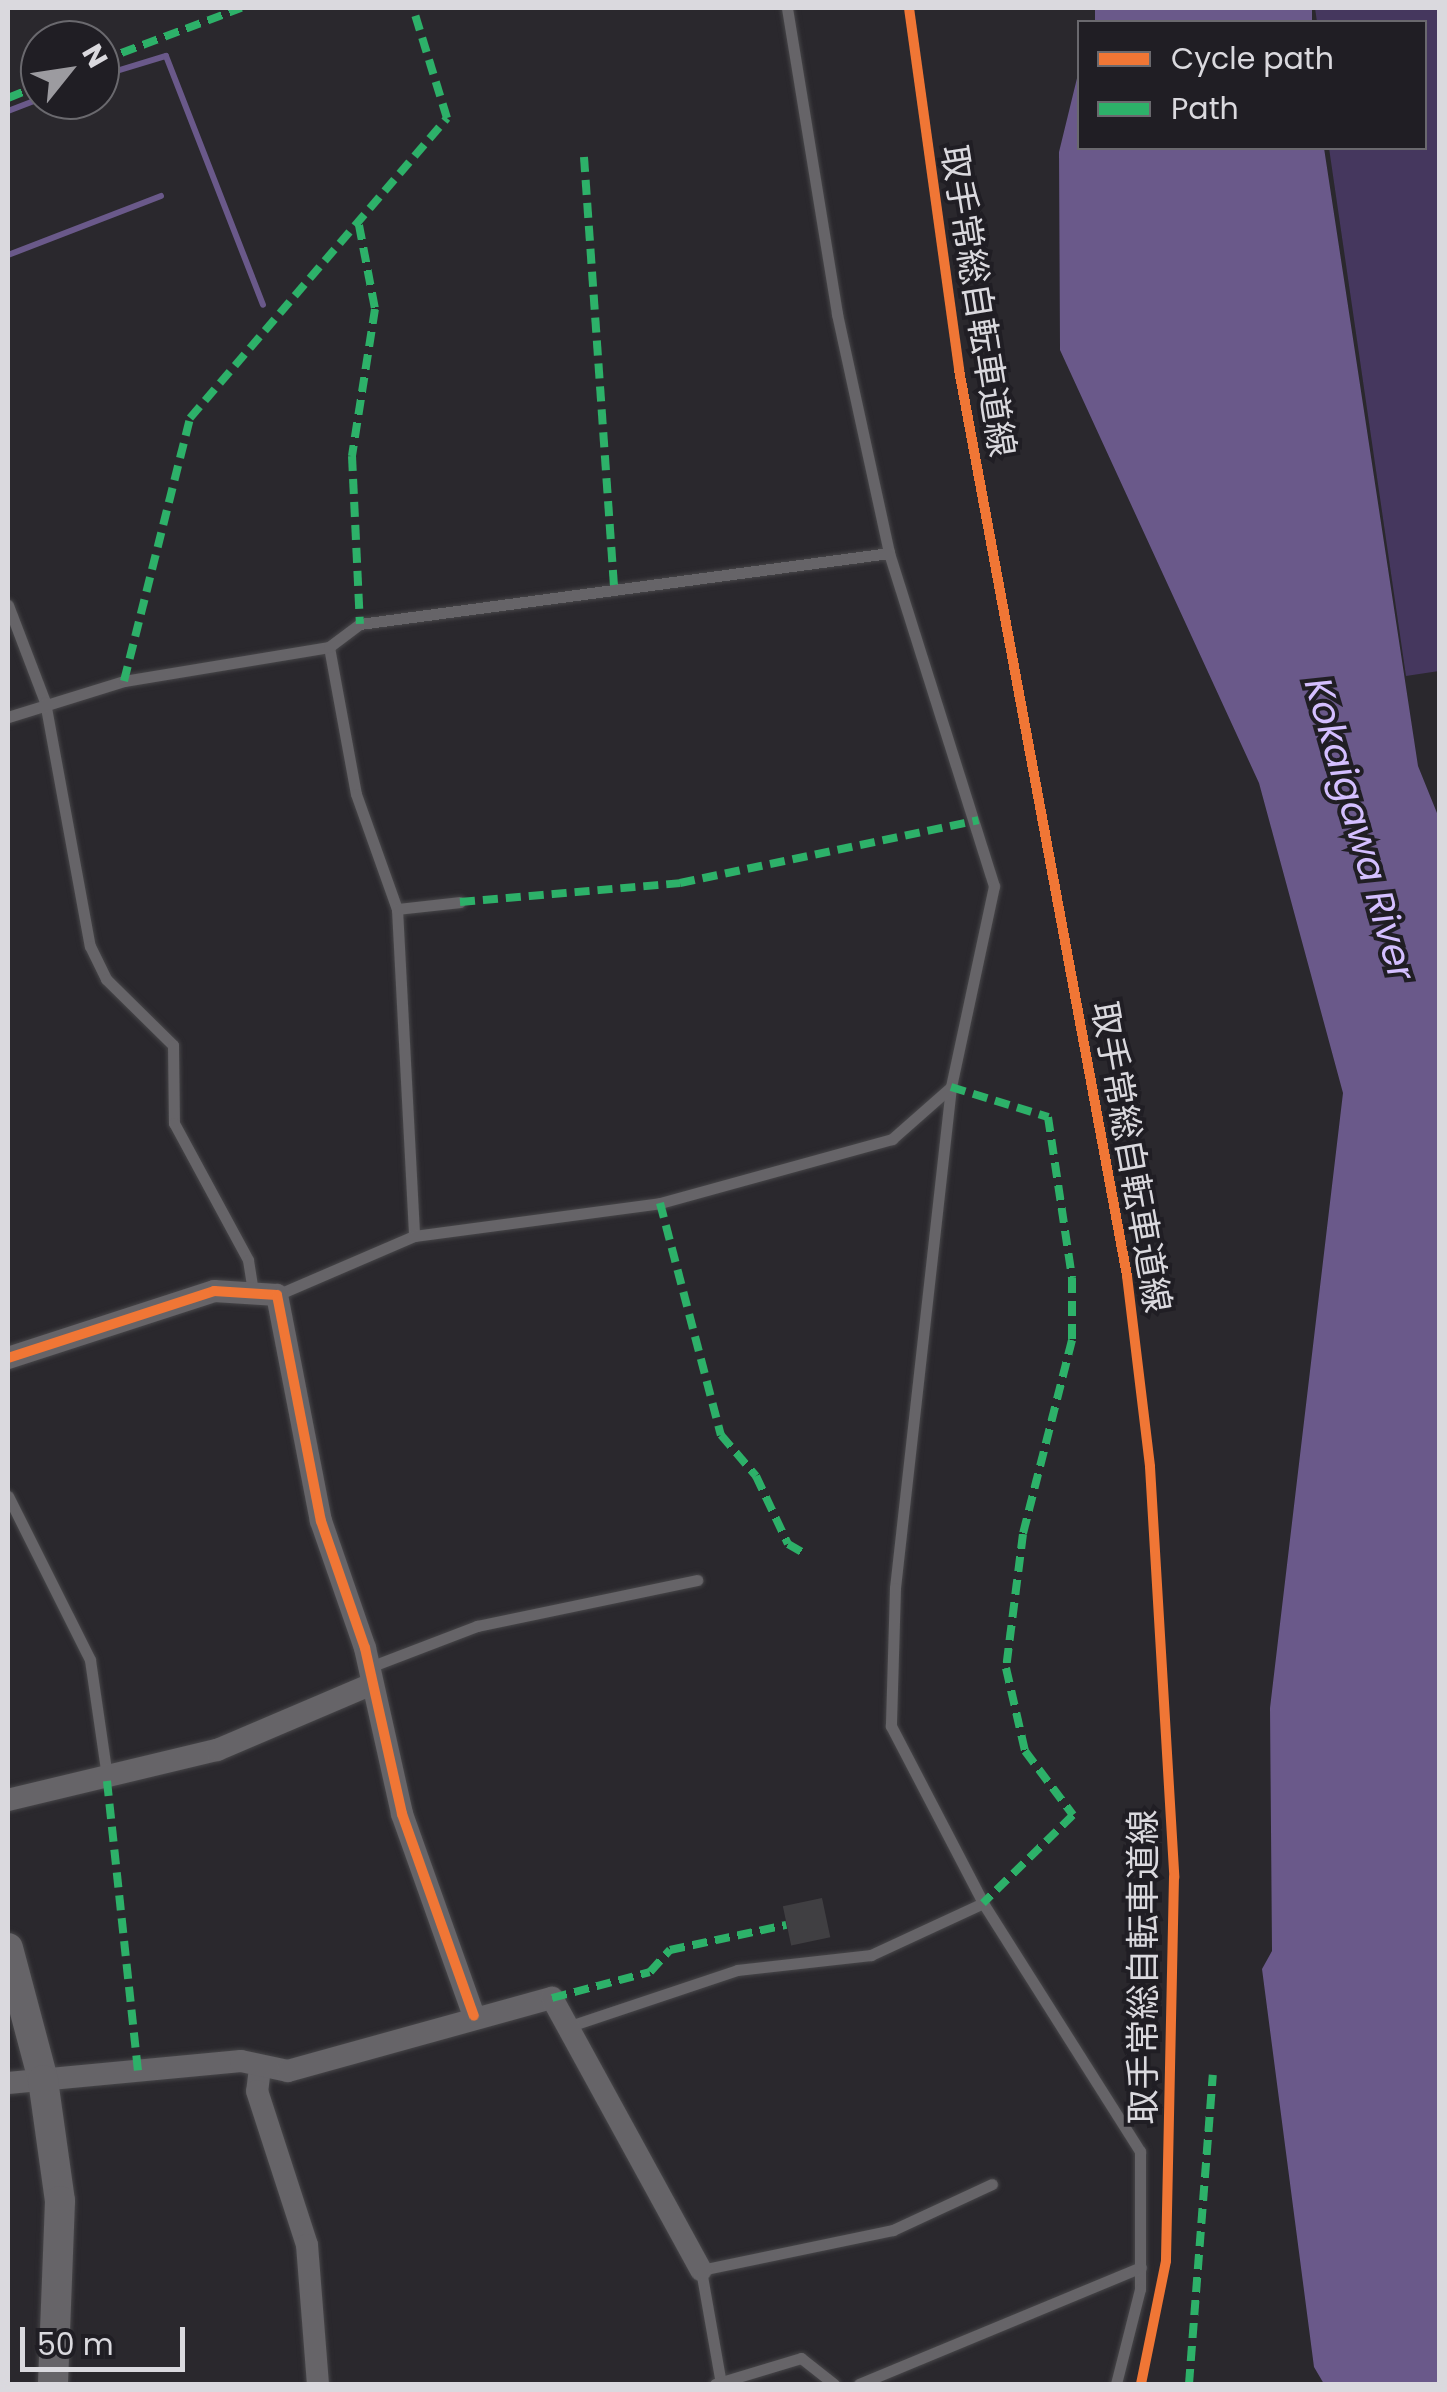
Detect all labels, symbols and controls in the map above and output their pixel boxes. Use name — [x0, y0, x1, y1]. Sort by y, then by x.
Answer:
north arrow — [20, 20, 120, 120]
legend — [1077, 20, 1427, 150]
text: N — [73, 37, 117, 75]
text: Cycle path — [1171, 37, 1334, 80]
text: Path — [1171, 87, 1239, 130]
street label: 取手常総自転車道線 — [933, 142, 1023, 460]
water label: Kokaigawa River — [1295, 672, 1425, 986]
street label: 取手常総自転車道線 — [1083, 998, 1179, 1316]
street label: 取手常総自転車道線 — [1122, 1810, 1164, 2124]
scale bar — [25, 2307, 190, 2369]
text: 50 m — [37, 2323, 114, 2366]

